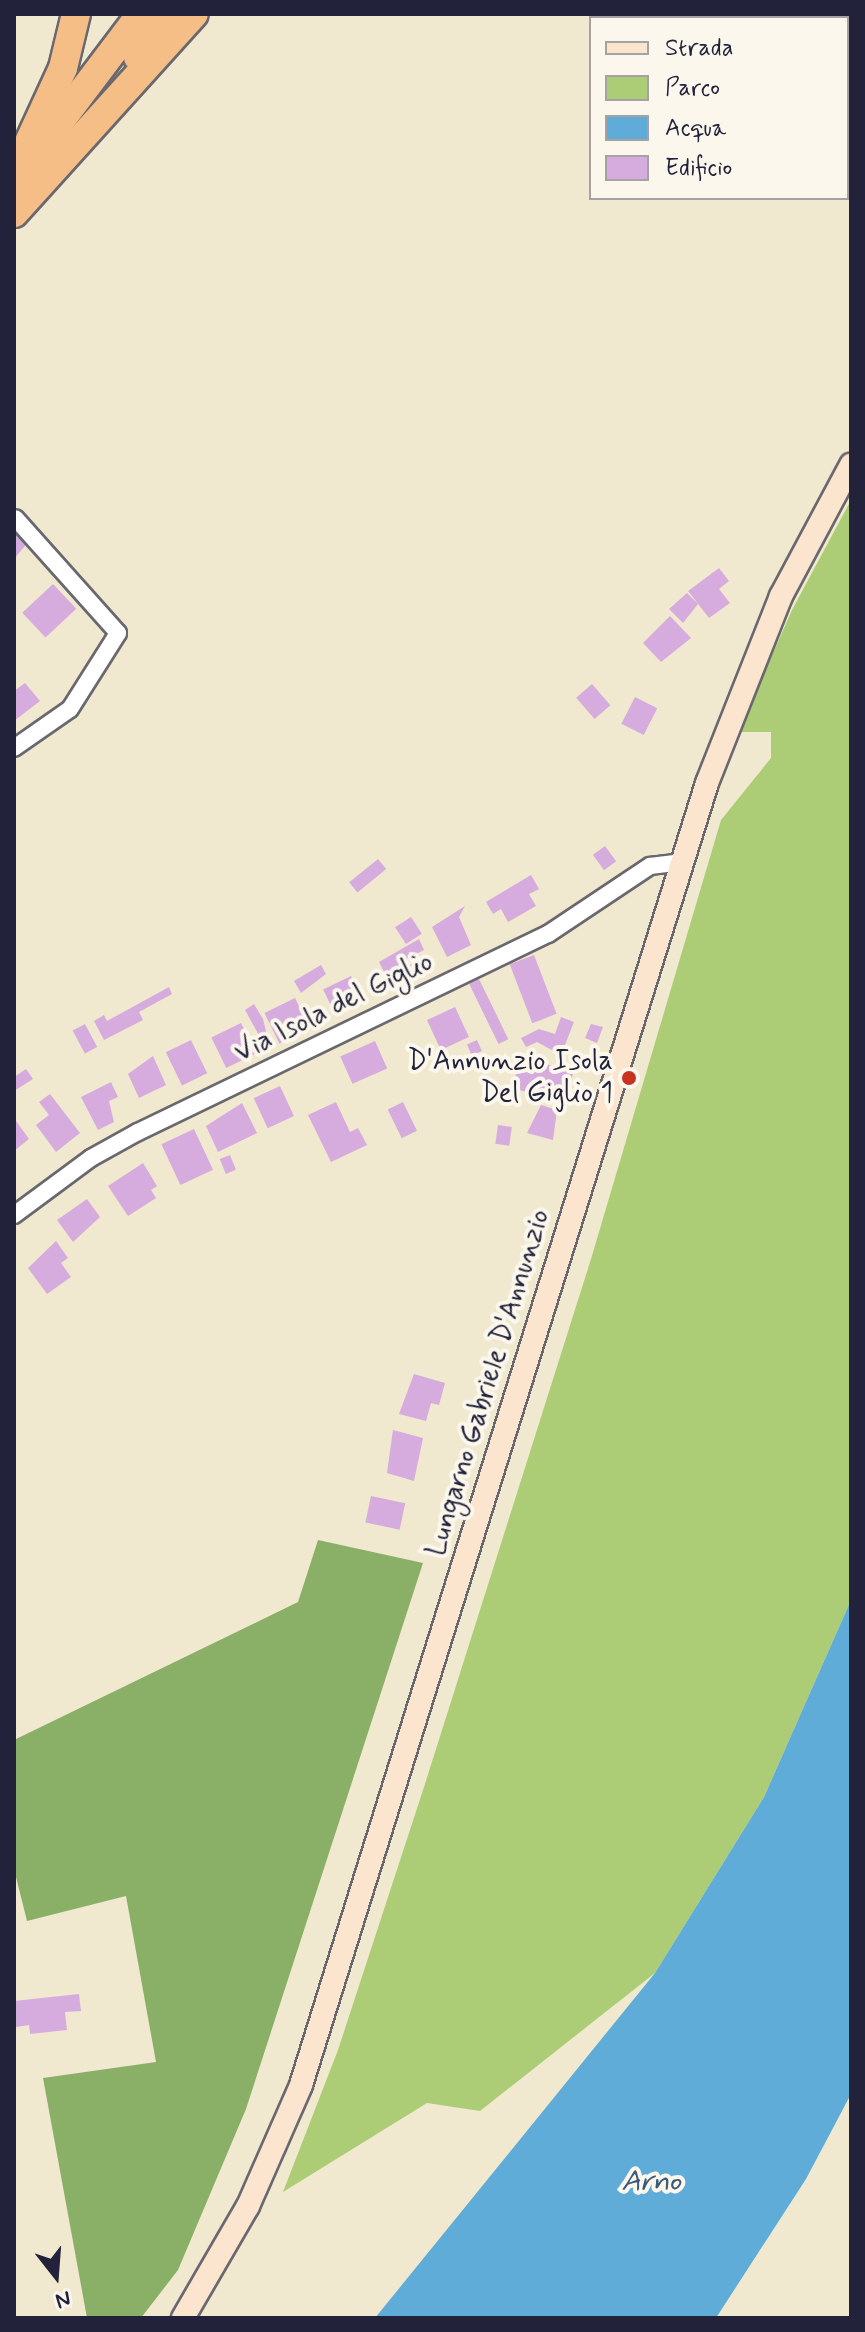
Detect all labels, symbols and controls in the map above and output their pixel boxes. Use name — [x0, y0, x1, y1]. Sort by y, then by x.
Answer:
legend — [589, 16, 849, 200]
text: Strada — [665, 33, 734, 64]
text: Parco — [665, 73, 720, 104]
text: Acqua — [665, 113, 726, 144]
text: Edificio — [665, 153, 732, 184]
street label: Via Isola del Giglio — [227, 944, 441, 1072]
place label: D'Annunzio Isola Del Giglio 1 — [406, 1045, 613, 1111]
marker: D'Annunzio Isola Del Giglio 1 — [620, 1069, 638, 1087]
street label: Lungarno Gabriele D'Annunzio — [420, 1204, 558, 1562]
water label: Arno — [621, 2164, 681, 2200]
north arrow — [16, 2236, 96, 2316]
text: N — [52, 2283, 74, 2314]

